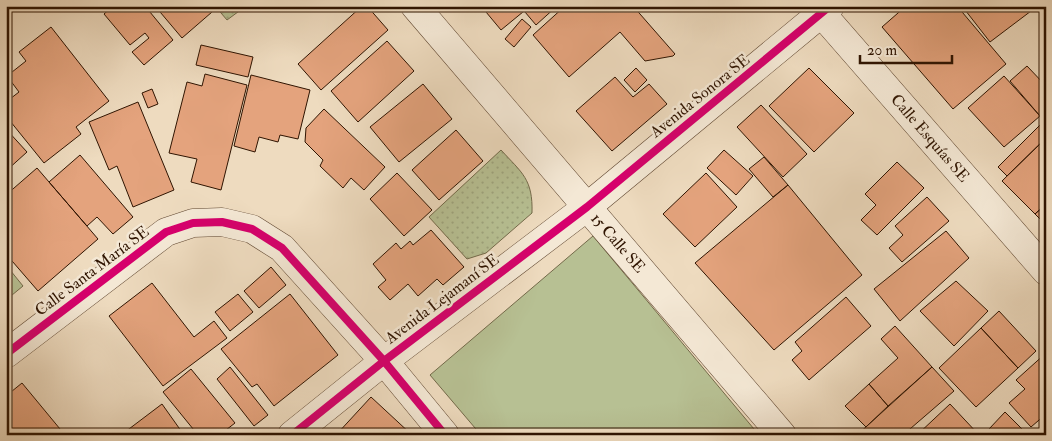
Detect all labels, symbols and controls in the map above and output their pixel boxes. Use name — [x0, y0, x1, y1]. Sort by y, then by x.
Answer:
scale bar — [860, 32, 952, 64]
text: 20 m — [867, 41, 897, 60]
street label: Avenida Sonora SE — [645, 50, 754, 143]
street label: Calle Esquías SE — [886, 90, 974, 186]
street label: 15 Calle SE — [587, 209, 649, 277]
street label: Calle Santa María SE — [31, 222, 153, 320]
street label: Avenida Lejamaní SE — [380, 250, 503, 349]

